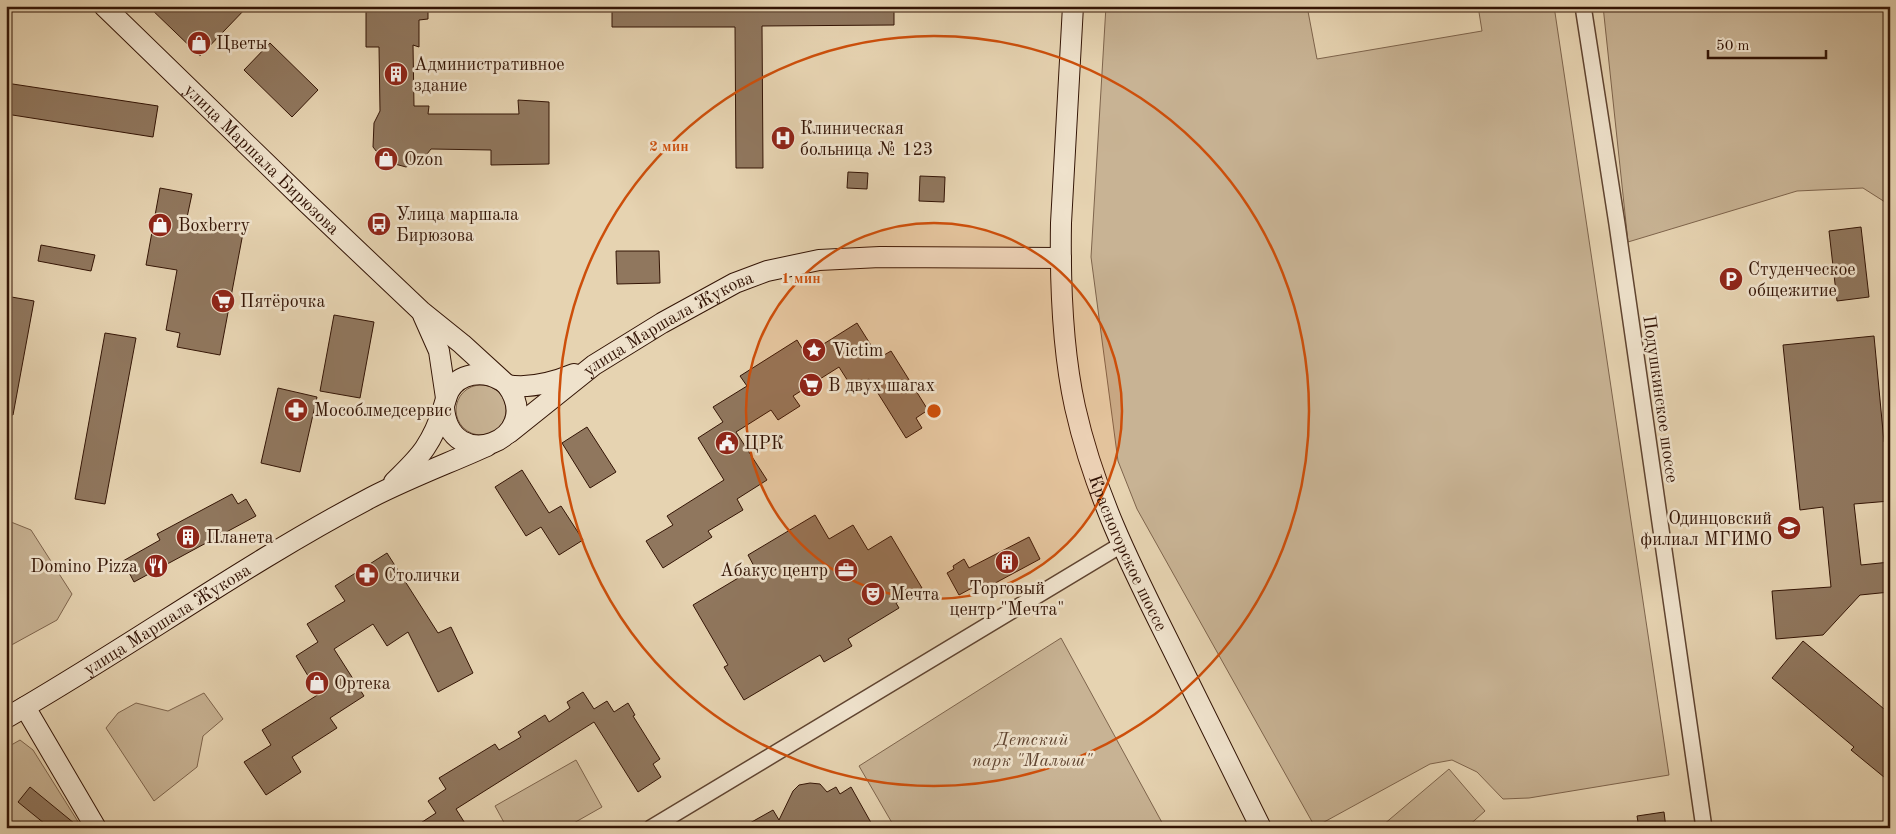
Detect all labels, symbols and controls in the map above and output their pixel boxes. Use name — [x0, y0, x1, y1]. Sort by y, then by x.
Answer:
scale bar — [1708, 28, 1826, 60]
shop icon: Цветы — [186, 30, 212, 56]
place label: Цветы — [216, 35, 268, 53]
text: 50 m — [1716, 39, 1750, 54]
place label: Административное здание — [414, 56, 565, 95]
building icon: Административное здание — [383, 61, 409, 87]
street label: улица Маршала Бирюзова — [180, 81, 343, 239]
place label: Клиническая больница № 123 — [800, 120, 933, 159]
hospital icon: Клиническая больница № 123 — [770, 125, 796, 151]
text: 2 мин — [649, 140, 689, 155]
shop icon: Ozon — [373, 146, 399, 172]
place label: Ozon — [404, 151, 443, 169]
place label: Улица маршала Бирюзова — [396, 206, 519, 245]
bus stop icon: Улица маршала Бирюзова — [366, 211, 392, 237]
shop icon: Boxberry — [147, 212, 173, 238]
place label: Boxberry — [178, 217, 251, 235]
place label: Студенческое общежитие — [1748, 261, 1856, 300]
parking icon: Студенческое общежитие — [1718, 266, 1744, 292]
street label: улица Маршала Жукова — [580, 269, 756, 380]
text: 1 мин — [781, 272, 821, 287]
supermarket icon: Пятёрочка — [210, 288, 236, 314]
place label: Пятёрочка — [240, 293, 326, 311]
street label: Подушкинское шоссе — [1639, 314, 1681, 484]
place icon: Victim — [801, 337, 827, 363]
place label: Victim — [832, 342, 883, 360]
supermarket icon: В двух шагах — [798, 372, 824, 398]
place label: В двух шагах — [828, 377, 935, 395]
pharmacy icon: Мособлмедсервис — [283, 397, 309, 423]
place label: Мособлмедсервис — [314, 402, 452, 420]
centre of rings — [925, 402, 943, 420]
public building icon: ЦРК — [714, 430, 740, 456]
place label: ЦРК — [744, 435, 784, 453]
street label: Красногорское шоссе — [1085, 473, 1170, 634]
place label: Одинцовский филиал МГИМО — [1640, 510, 1772, 550]
school or university icon: Одинцовский филиал МГИМО — [1776, 515, 1802, 541]
building icon: Планета — [175, 524, 201, 550]
place label: Планета — [206, 529, 274, 547]
building icon: Торговый центр "Мечта" — [994, 549, 1020, 575]
restaurant icon: Domino Pizza — [143, 553, 169, 579]
office icon: Абакус центр — [833, 557, 859, 583]
place label: Domino Pizza — [30, 558, 138, 576]
street label: улица Маршала Жукова — [81, 561, 254, 679]
pharmacy icon: Столички — [354, 562, 380, 588]
place label: Абакус центр — [720, 562, 828, 580]
place label: Столички — [384, 567, 460, 585]
place label: Торговый центр "Мечта" — [950, 580, 1064, 619]
theatre icon: Мечта — [860, 581, 886, 607]
place label: Мечта — [890, 586, 940, 604]
shop icon: Ортека — [304, 670, 330, 696]
place label: Ортека — [334, 675, 391, 693]
park label: Детский парк "Малыш" — [972, 731, 1093, 770]

